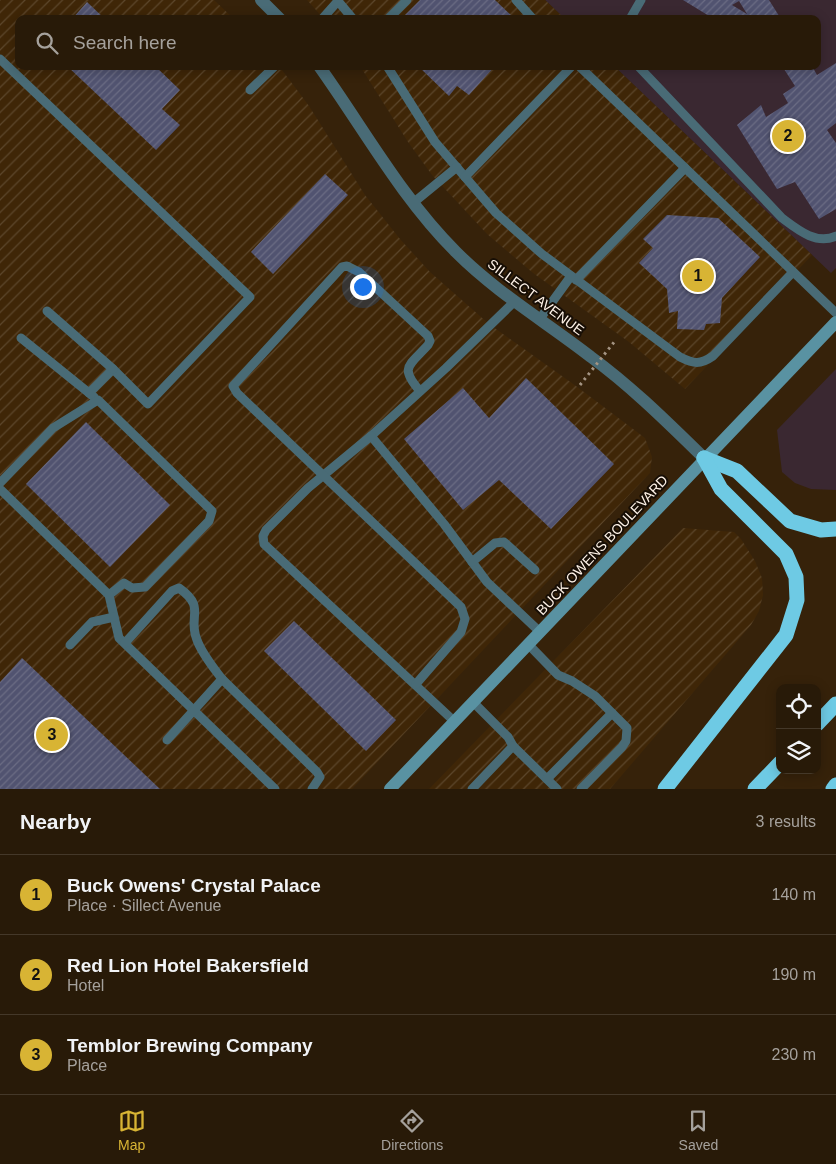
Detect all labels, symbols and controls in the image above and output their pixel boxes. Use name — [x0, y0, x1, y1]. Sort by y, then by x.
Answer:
search box — [15, 15, 821, 70]
icon: search — [33, 29, 61, 57]
text: Search here — [73, 32, 177, 53]
pin: 2 — [772, 117, 804, 155]
street label: SILLECT AVENUE — [485, 256, 587, 338]
pin: 1 — [682, 257, 714, 295]
your location — [350, 274, 376, 300]
street label: BUCK OWENS BOULEVARD — [533, 472, 671, 618]
map controls — [776, 684, 821, 774]
button: locate — [776, 684, 821, 729]
pin: 3 — [36, 716, 68, 754]
button: layers — [776, 729, 821, 774]
text: Nearby — [20, 810, 91, 833]
text: 3 results — [756, 813, 816, 830]
text: Buck Owens' Crystal Palace — [67, 875, 321, 896]
text: 1 — [32, 886, 40, 903]
text: 140 m — [772, 886, 816, 903]
text: Place · Sillect Avenue — [67, 897, 221, 914]
text: Red Lion Hotel Bakersfield — [67, 955, 309, 976]
text: 2 — [32, 966, 40, 983]
text: 190 m — [772, 966, 816, 983]
text: Hotel — [67, 977, 104, 994]
text: Temblor Brewing Company — [67, 1035, 313, 1056]
text: 3 — [32, 1046, 40, 1063]
text: 230 m — [772, 1046, 816, 1063]
text: Place — [67, 1057, 107, 1074]
tab: Map — [118, 1107, 146, 1153]
tab: Directions — [381, 1107, 443, 1153]
tab: Saved — [679, 1107, 718, 1153]

